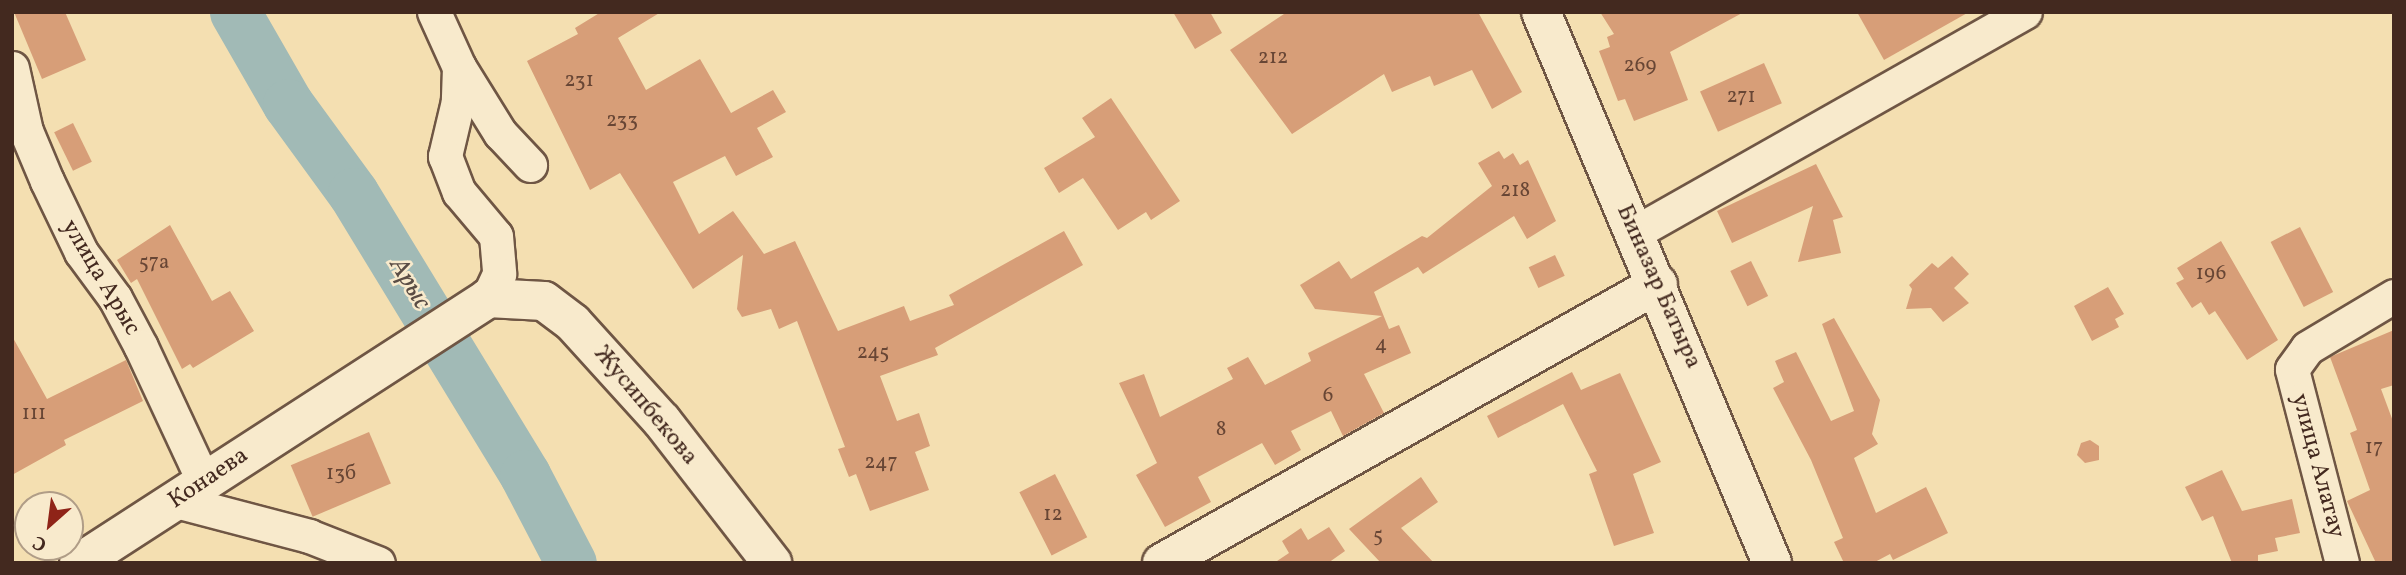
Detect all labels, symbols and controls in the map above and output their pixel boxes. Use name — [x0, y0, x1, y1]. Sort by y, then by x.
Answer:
house number: 212 — [1258, 45, 1288, 71]
house number: 269 — [1624, 53, 1656, 79]
house number: 231 — [564, 68, 594, 94]
house number: 271 — [1726, 84, 1756, 110]
house number: 233 — [606, 108, 638, 134]
house number: 218 — [1500, 178, 1530, 204]
street label: Биназар Батыра — [1609, 201, 1707, 373]
street label: улица Арыс — [54, 215, 146, 341]
house number: 57а — [139, 250, 169, 276]
water label: Арыс — [381, 252, 437, 316]
house number: 196 — [2196, 261, 2226, 287]
house number: 4 — [1375, 332, 1387, 358]
street label: Жусипбекова — [587, 340, 703, 472]
house number: 245 — [857, 340, 889, 366]
house number: 6 — [1323, 383, 1333, 409]
street label: улица Алатау — [2284, 391, 2350, 541]
house number: 111 — [22, 401, 46, 427]
house number: 8 — [1216, 417, 1226, 443]
house number: 17 — [2365, 435, 2383, 461]
street label: Конаева — [164, 442, 254, 516]
house number: 247 — [864, 450, 898, 476]
house number: 13б — [326, 461, 356, 487]
north arrow — [14, 491, 84, 561]
house number: 12 — [1043, 502, 1063, 528]
house number: 5 — [1373, 523, 1383, 549]
text: С — [29, 528, 52, 557]

